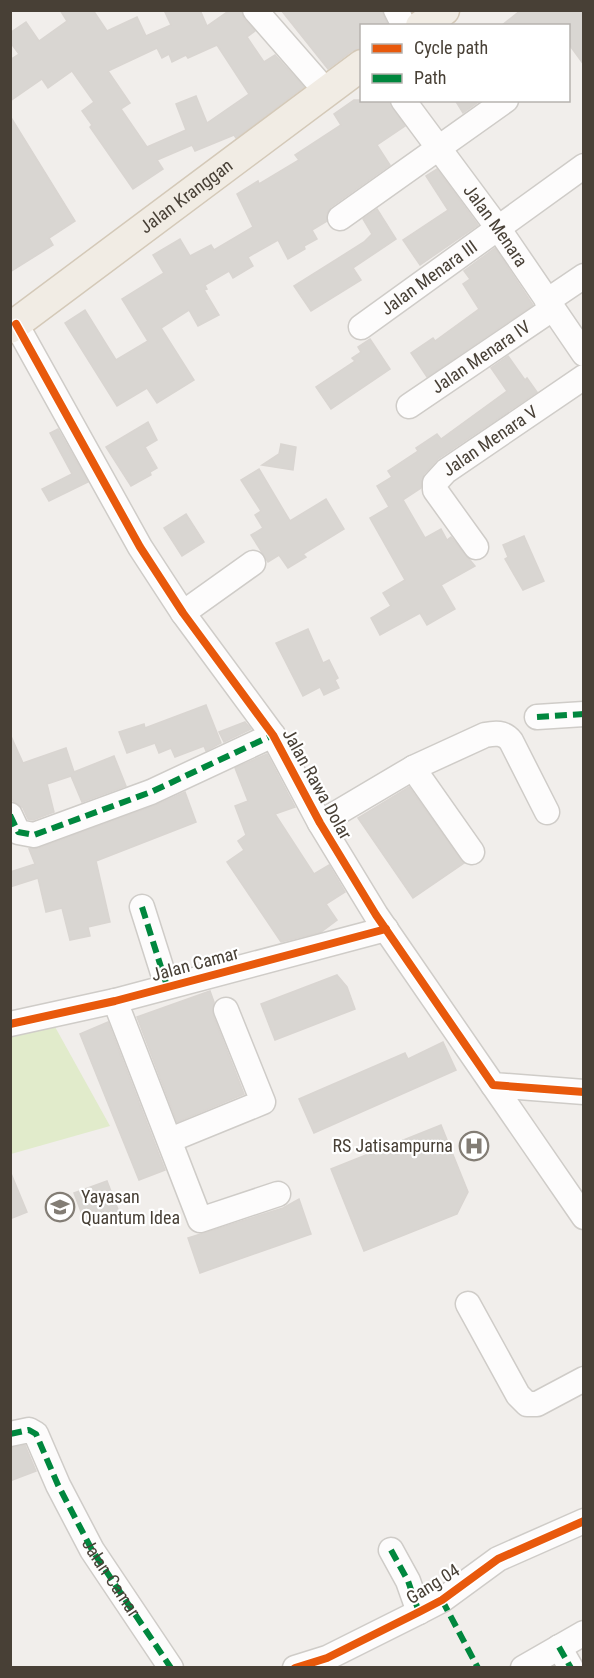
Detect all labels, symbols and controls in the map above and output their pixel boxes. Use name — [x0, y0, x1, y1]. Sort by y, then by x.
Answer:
legend — [360, 24, 570, 102]
text: Cycle path — [414, 37, 488, 58]
text: Path — [414, 67, 447, 88]
street label: Jalan Kranggan — [135, 154, 236, 237]
street label: Jalan Menara — [459, 180, 532, 271]
street label: Jalan Menara III — [377, 236, 481, 319]
street label: Jalan Menara IV — [427, 316, 534, 398]
street label: Jalan Menara V — [438, 401, 541, 480]
street label: Jalan Rawa Dolar — [278, 725, 357, 843]
street label: Jalan Camar — [149, 942, 241, 985]
hospital icon: RS Jatisampurna — [458, 1130, 490, 1162]
place label: RS Jatisampurna — [332, 1135, 453, 1156]
place label: Yayasan Quantum Idea — [81, 1186, 180, 1228]
school or university icon: Yayasan Quantum Idea — [44, 1191, 76, 1223]
street label: Jalan Camar — [78, 1535, 145, 1621]
street label: Gang 04 — [402, 1559, 463, 1608]

